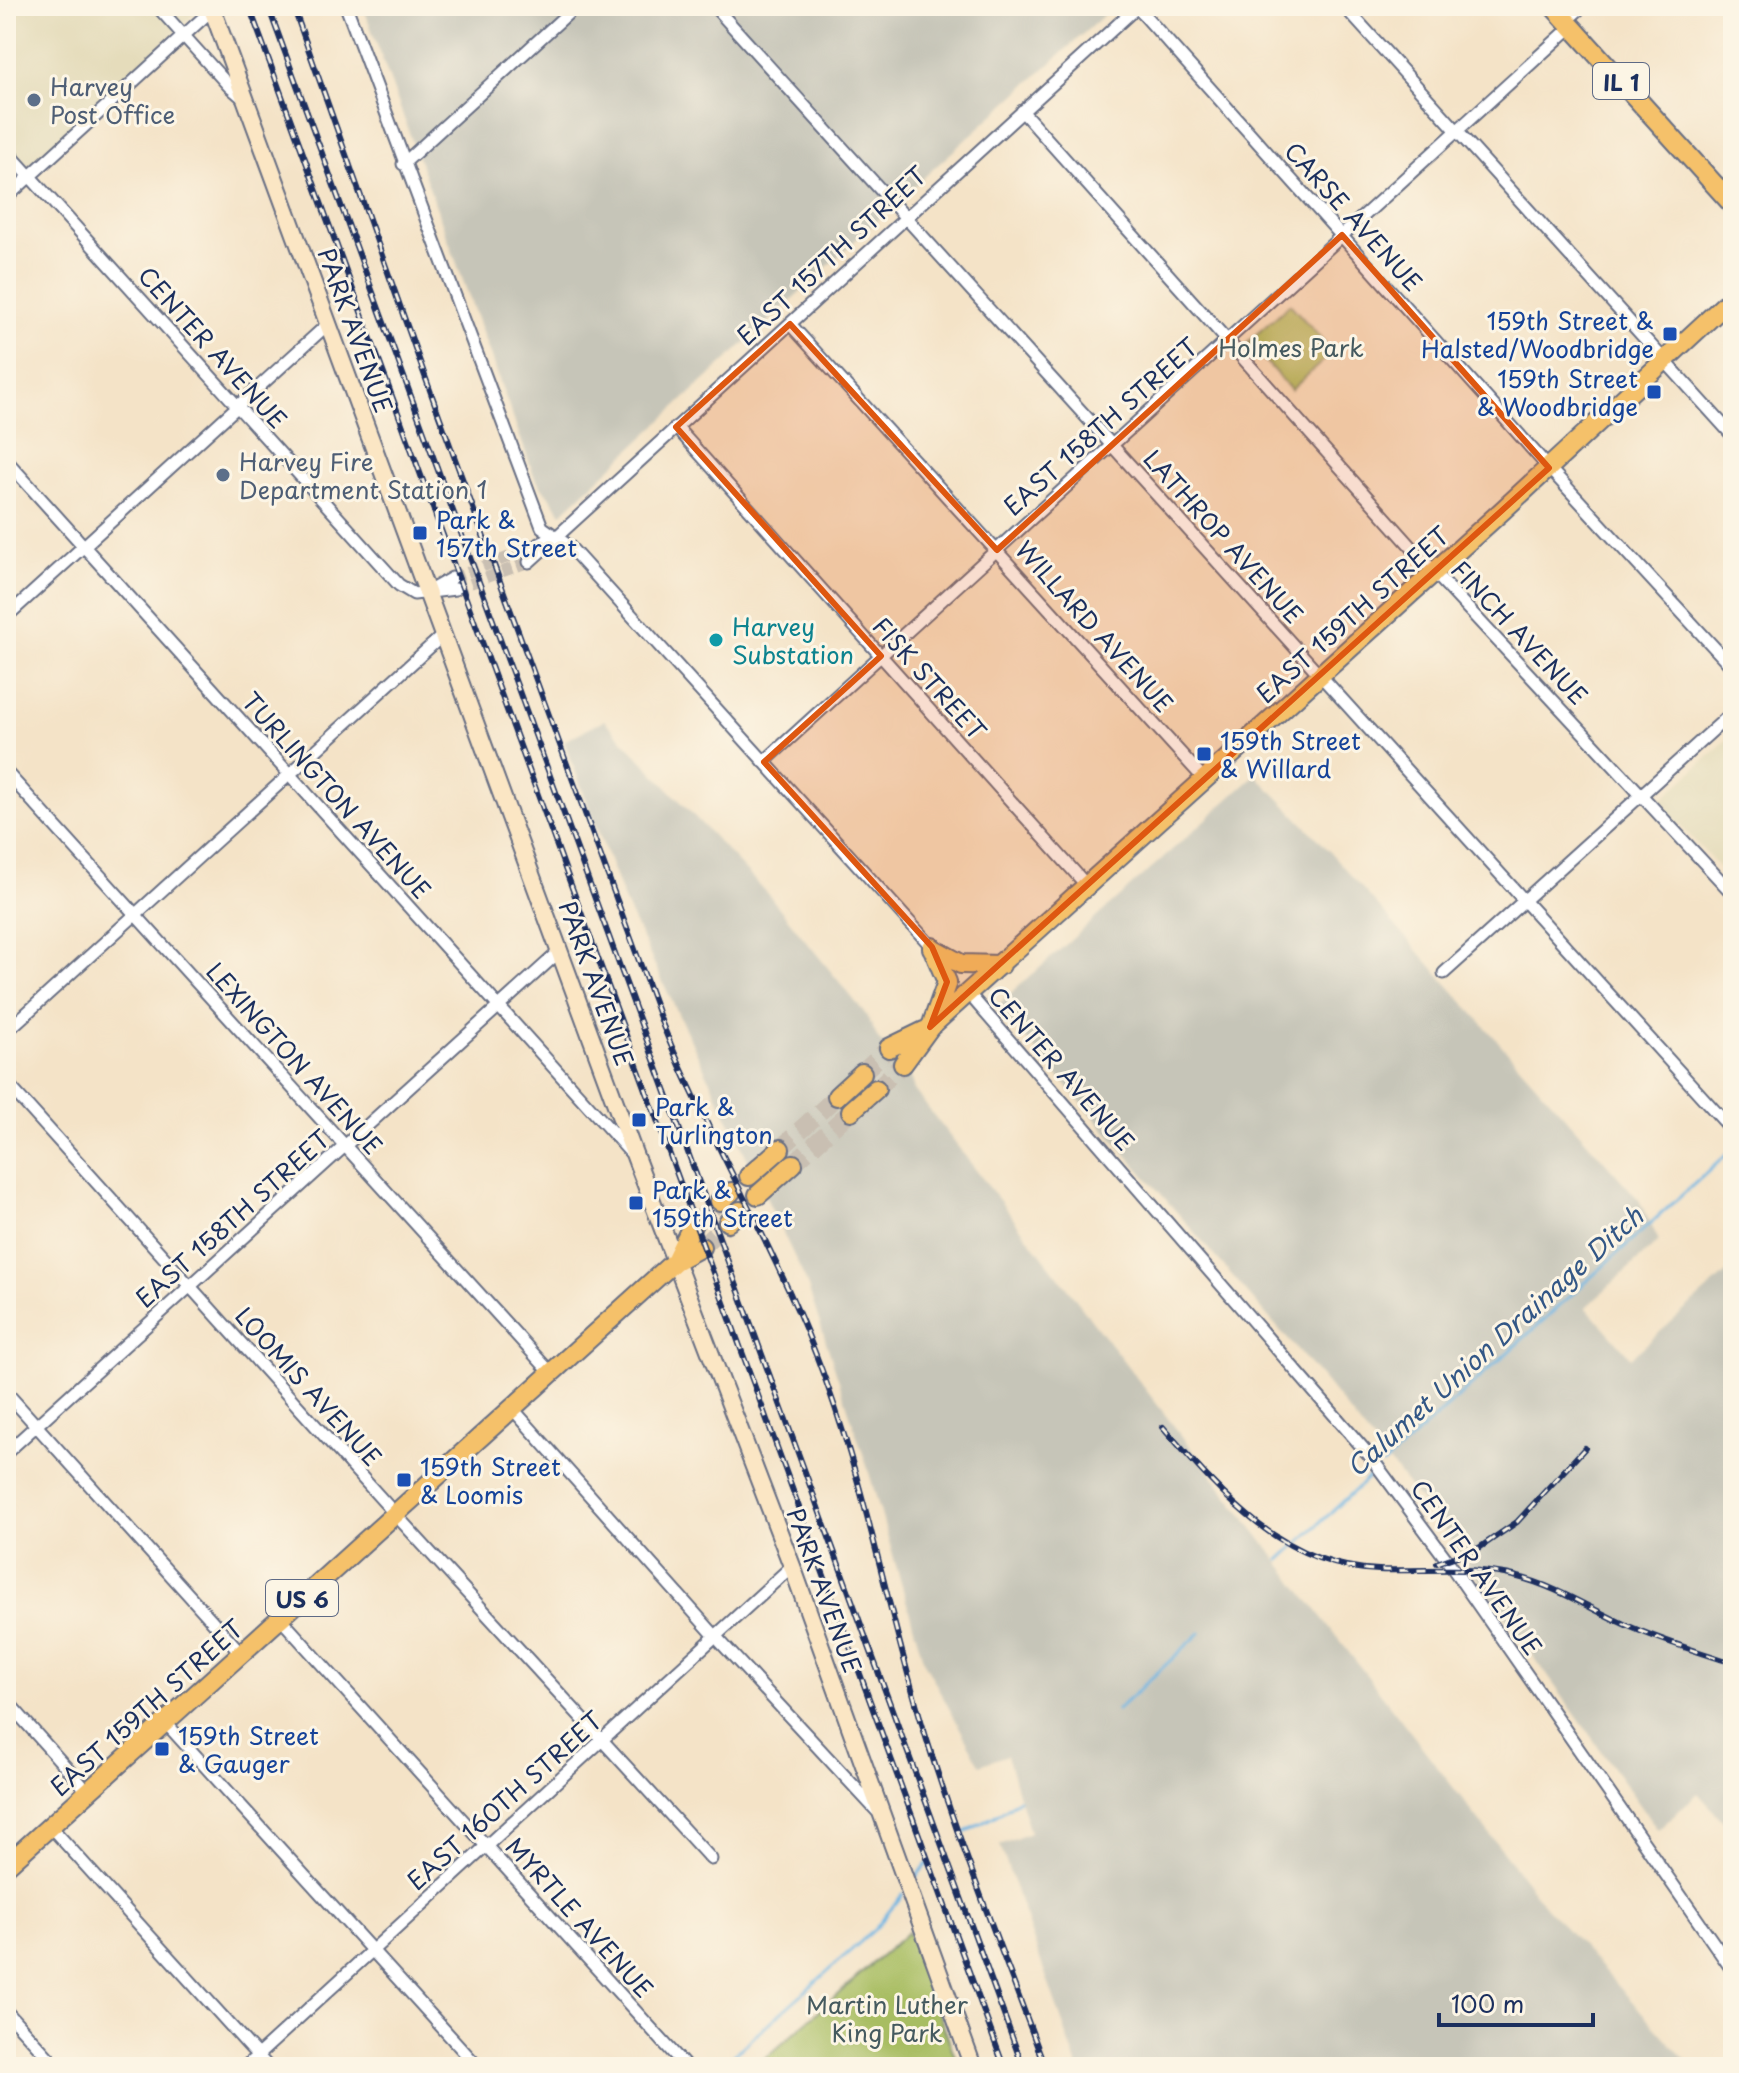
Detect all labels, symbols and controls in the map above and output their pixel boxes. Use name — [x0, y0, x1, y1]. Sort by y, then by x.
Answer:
road number: IL 1 — [1593, 63, 1649, 99]
place label: Harvey Post Office — [50, 68, 175, 132]
marker: Harvey Post Office — [25, 91, 43, 109]
street label: CARSE AVENUE — [1277, 133, 1431, 299]
street label: EAST 157TH STREET — [728, 157, 934, 353]
street label: PARK AVENUE — [309, 242, 403, 418]
street label: CENTER AVENUE — [130, 258, 296, 436]
place label: 159th Street & Halsted/Woodbridge — [1421, 302, 1654, 366]
marker: 159th Street & Halsted/Woodbridge — [1661, 325, 1679, 343]
street label: EAST 158TH STREET — [995, 328, 1206, 523]
park label: Holmes Park — [1218, 329, 1364, 365]
place label: 159th Street & Woodbridge — [1477, 360, 1638, 424]
marker: 159th Street & Woodbridge — [1645, 383, 1663, 401]
street label: LATHROP AVENUE — [1136, 441, 1312, 631]
place label: Harvey Fire Department Station 1 — [239, 443, 487, 507]
marker: Harvey Fire Department Station 1 — [214, 466, 232, 484]
place label: Park & 157th Street — [436, 501, 577, 565]
street label: EAST 159TH STREET — [1247, 517, 1457, 711]
marker: Park & 157th Street — [411, 524, 429, 542]
street label: WILLARD AVENUE — [1008, 532, 1182, 720]
street label: FINCH AVENUE — [1443, 552, 1597, 712]
place label: Harvey Substation — [732, 608, 854, 672]
street label: FISK STREET — [865, 609, 995, 748]
marker: Harvey Substation — [707, 631, 725, 649]
street label: TURLINGTON AVENUE — [234, 684, 440, 906]
place label: 159th Street & Willard — [1220, 722, 1361, 786]
marker: 159th Street & Willard — [1195, 745, 1213, 763]
street label: PARK AVENUE — [550, 895, 644, 1071]
street label: LEXINGTON AVENUE — [199, 954, 391, 1162]
street label: CENTER AVENUE — [980, 978, 1144, 1158]
place label: Park & Turlington — [655, 1088, 773, 1152]
marker: Park & Turlington — [630, 1111, 648, 1129]
street label: EAST 158TH STREET — [127, 1120, 338, 1315]
place label: Park & 159th Street — [652, 1171, 793, 1235]
marker: Park & 159th Street — [627, 1194, 645, 1212]
water label: Calumet Union Drainage Ditch — [1337, 1196, 1652, 1485]
street label: LOOMIS AVENUE — [227, 1298, 391, 1474]
place label: 159th Street & Loomis — [420, 1448, 561, 1512]
marker: 159th Street & Loomis — [395, 1471, 413, 1489]
street label: CENTER AVENUE — [1403, 1472, 1551, 1662]
street label: PARK AVENUE — [778, 1502, 872, 1678]
road number: US 6 — [266, 1580, 338, 1616]
street label: EAST 159TH STREET — [41, 1610, 251, 1804]
street label: EAST 160TH STREET — [398, 1702, 610, 1898]
place label: 159th Street & Gauger — [178, 1717, 319, 1781]
marker: 159th Street & Gauger — [153, 1740, 171, 1758]
street label: MYRTLE AVENUE — [498, 1829, 662, 2005]
scale bar — [1439, 1977, 1593, 2027]
text: 100 m — [1451, 1985, 1524, 2021]
park label: Martin Luther King Park — [806, 1986, 969, 2050]

